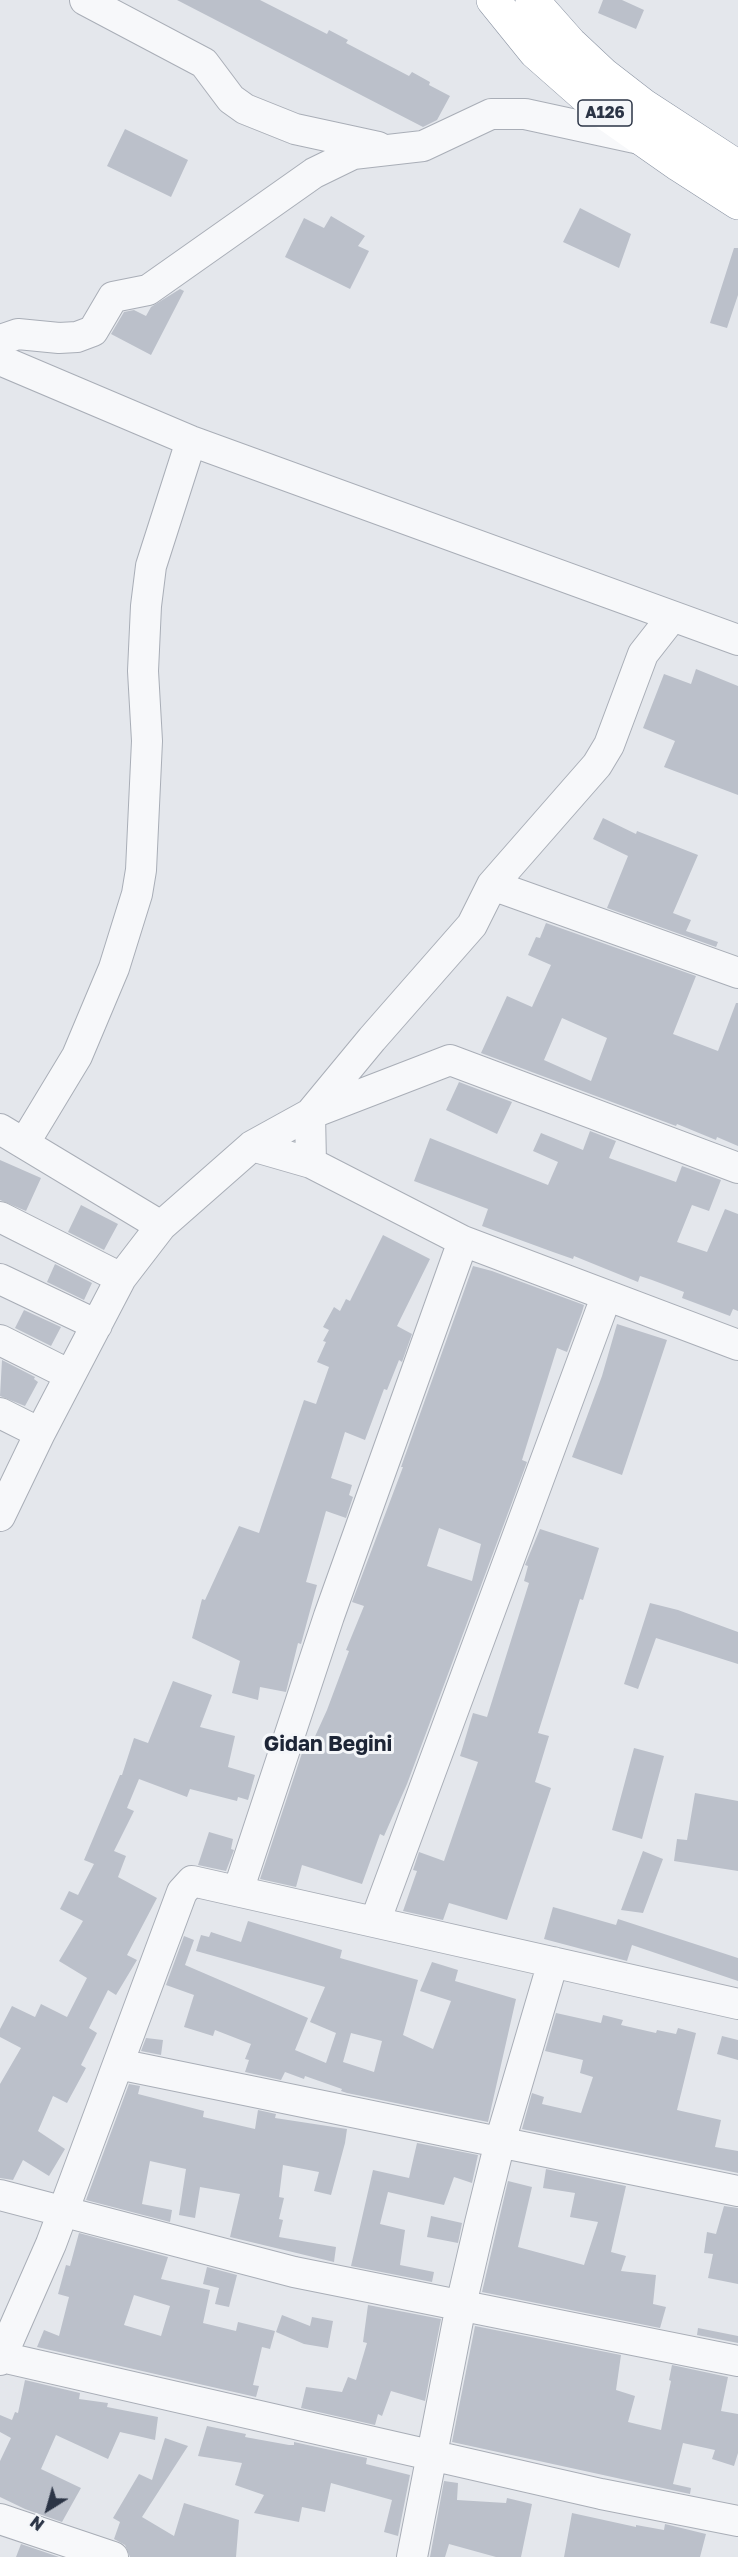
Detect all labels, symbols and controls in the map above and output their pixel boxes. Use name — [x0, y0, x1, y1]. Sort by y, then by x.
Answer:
road number: A126 — [578, 100, 632, 126]
district label: Gidan Begini — [264, 1731, 392, 1757]
north arrow — [18, 2479, 78, 2539]
text: N — [26, 2512, 48, 2535]

